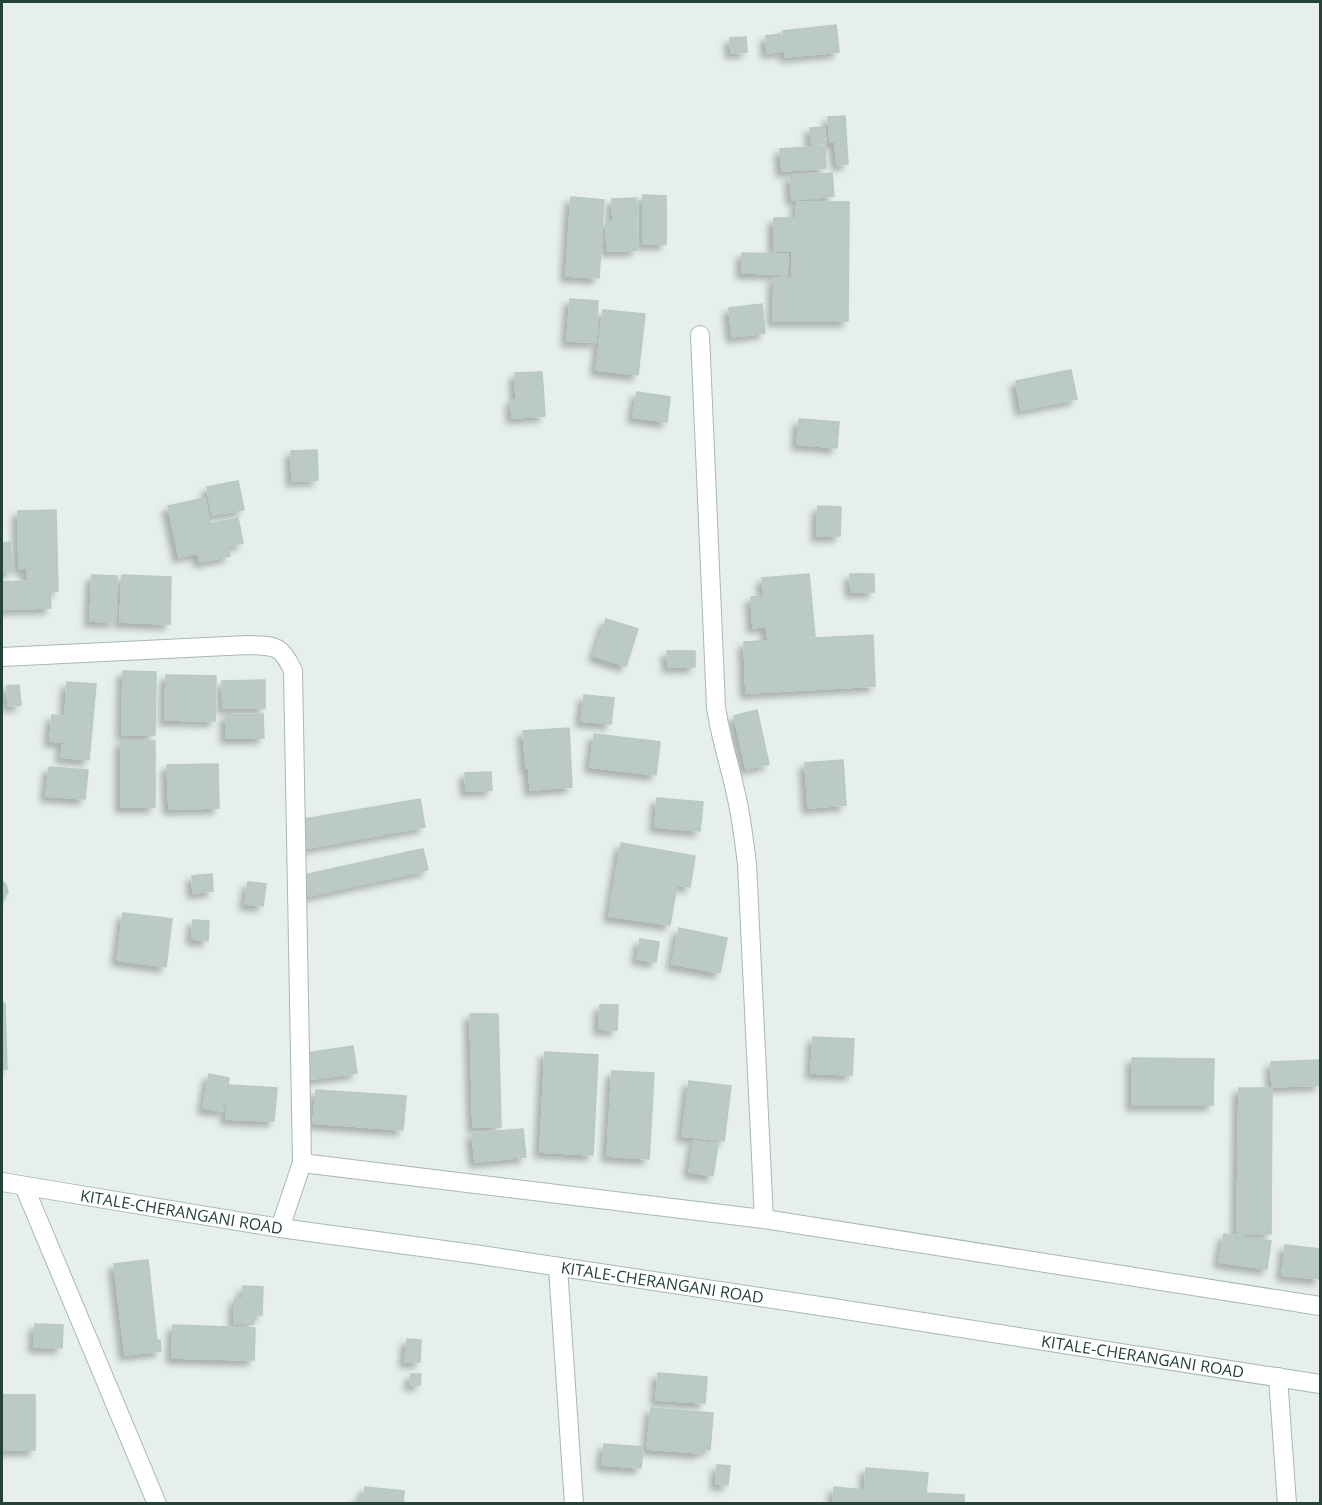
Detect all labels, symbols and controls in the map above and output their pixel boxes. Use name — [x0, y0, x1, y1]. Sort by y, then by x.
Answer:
street label: KITALE-CHERANGANI ROAD — [79, 1184, 284, 1239]
street label: KITALE-CHERANGANI ROAD — [559, 1256, 765, 1308]
street label: KITALE-CHERANGANI ROAD — [1040, 1330, 1246, 1383]

